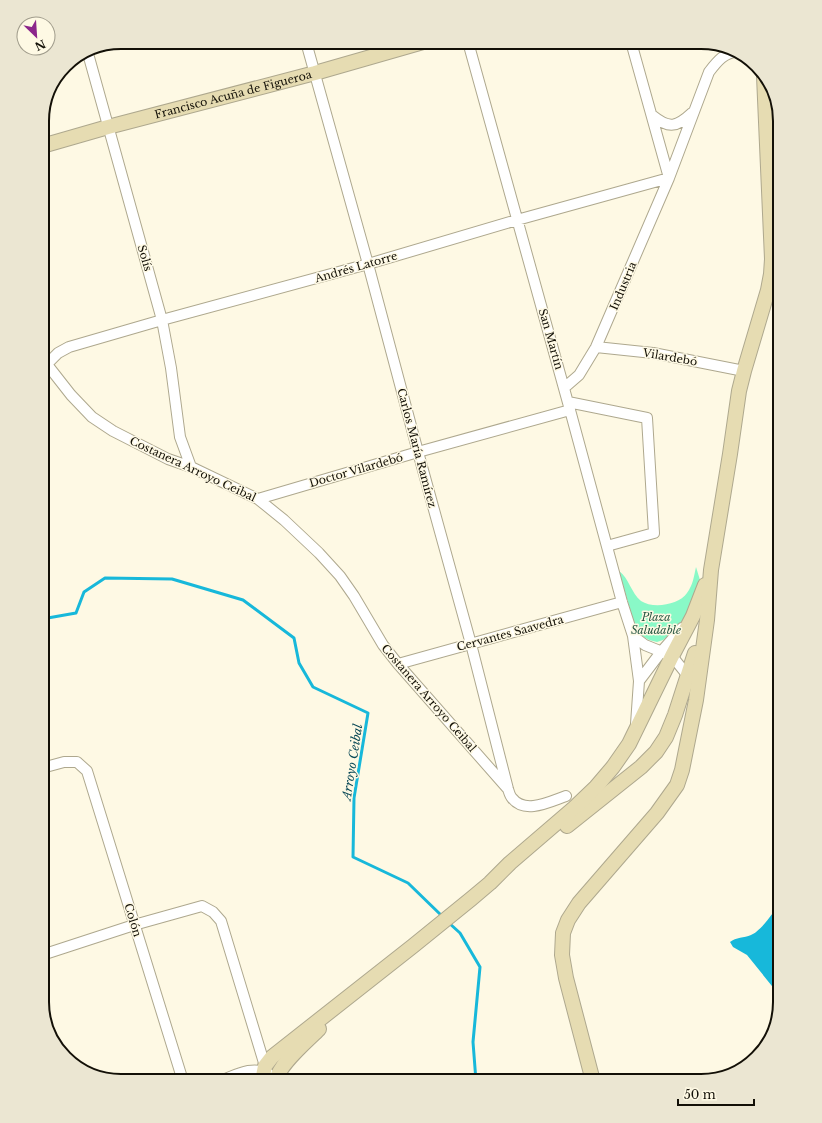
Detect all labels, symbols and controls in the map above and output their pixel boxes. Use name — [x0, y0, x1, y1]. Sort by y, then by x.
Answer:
north arrow — [16, 16, 56, 56]
text: N — [32, 37, 48, 54]
street label: Francisco Acuña de Figueroa — [153, 67, 314, 122]
street label: Solís — [135, 243, 155, 273]
street label: Andrés Latorre — [312, 249, 399, 286]
street label: Industria — [607, 259, 640, 312]
street label: San Martín — [536, 307, 566, 371]
street label: Vilardebó — [641, 345, 698, 369]
street label: Carlos María Ramírez — [394, 387, 440, 509]
street label: Costanera Arroyo Ceibal — [128, 434, 259, 505]
street label: Doctor Vilardebó — [307, 450, 405, 490]
park label: Plaza Saludable — [631, 610, 681, 637]
street label: Cervantes Saavedra — [455, 612, 566, 654]
street label: Costanera Arroyo Ceibal — [379, 641, 480, 755]
water label: Arroyo Ceibal — [338, 723, 365, 803]
street label: Colón — [121, 902, 145, 939]
scale bar — [678, 1081, 754, 1107]
text: 50 m — [684, 1087, 716, 1102]

